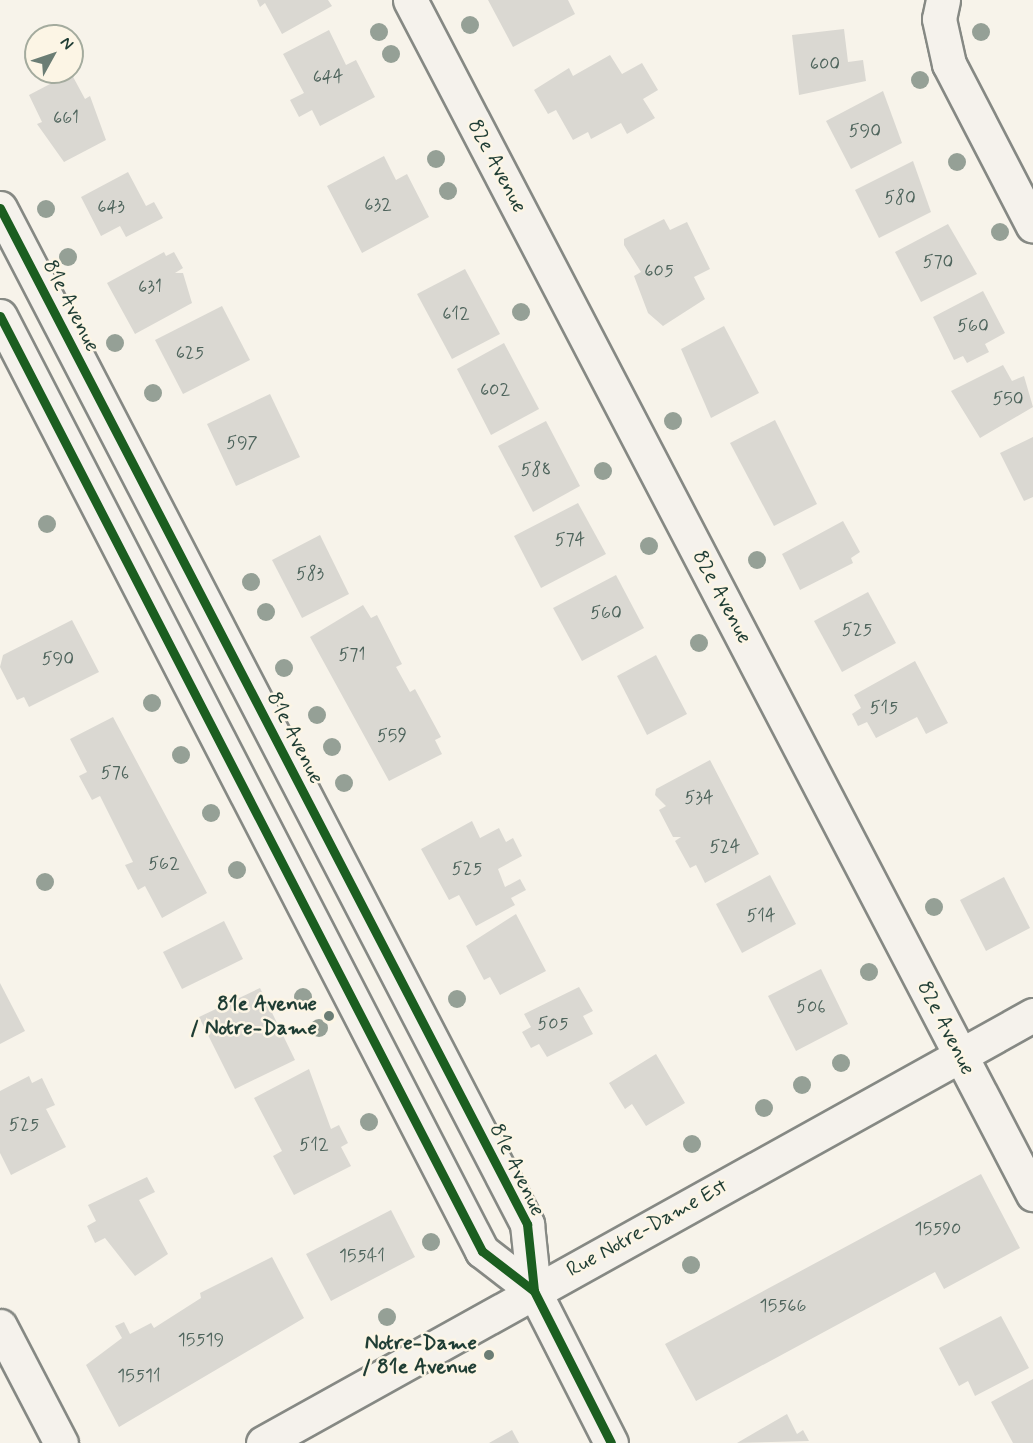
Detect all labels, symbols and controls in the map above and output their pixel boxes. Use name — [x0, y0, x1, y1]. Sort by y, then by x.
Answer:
north arrow — [24, 24, 84, 84]
text: N — [55, 33, 78, 54]
house number: 600 — [810, 53, 840, 75]
house number: 644 — [313, 66, 343, 88]
house number: 661 — [53, 107, 79, 129]
street label: 82e Avenue — [461, 114, 533, 218]
house number: 590 — [849, 120, 881, 142]
house number: 580 — [884, 187, 916, 209]
house number: 632 — [364, 194, 392, 216]
house number: 643 — [97, 196, 125, 218]
house number: 570 — [923, 251, 953, 273]
street label: 81e Avenue — [36, 255, 106, 357]
house number: 605 — [644, 260, 674, 282]
house number: 631 — [138, 276, 162, 298]
house number: 612 — [442, 303, 470, 325]
house number: 560 — [957, 315, 989, 337]
house number: 625 — [176, 342, 204, 364]
house number: 602 — [480, 379, 510, 401]
house number: 550 — [992, 388, 1024, 410]
house number: 597 — [226, 432, 258, 454]
house number: 588 — [521, 459, 551, 481]
house number: 574 — [555, 529, 585, 551]
street label: 82e Avenue — [686, 545, 758, 649]
house number: 583 — [296, 563, 324, 585]
house number: 560 — [590, 602, 622, 624]
house number: 525 — [842, 619, 872, 641]
house number: 571 — [339, 644, 365, 666]
house number: 590 — [42, 648, 74, 670]
street label: 81e Avenue — [260, 687, 330, 789]
house number: 515 — [870, 697, 898, 719]
house number: 559 — [377, 725, 407, 747]
house number: 576 — [101, 762, 129, 784]
house number: 534 — [684, 787, 714, 809]
house number: 524 — [710, 836, 740, 858]
house number: 562 — [148, 853, 180, 875]
house number: 525 — [452, 858, 482, 880]
house number: 514 — [746, 905, 776, 927]
street label: 82e Avenue — [911, 976, 981, 1080]
place label: 81e Avenue / Notre-Dame — [190, 991, 317, 1041]
house number: 506 — [796, 996, 826, 1018]
marker: 81e Avenue / Notre-Dame — [322, 1009, 336, 1023]
house number: 505 — [537, 1013, 569, 1035]
house number: 525 — [9, 1114, 39, 1136]
street label: 81e Avenue — [483, 1118, 551, 1222]
house number: 512 — [299, 1134, 329, 1156]
street label: Rue Notre-Dame Est — [562, 1173, 732, 1283]
house number: 15590 — [915, 1218, 961, 1240]
house number: 15541 — [339, 1245, 385, 1267]
house number: 15566 — [760, 1295, 806, 1317]
house number: 15519 — [178, 1329, 224, 1351]
place label: Notre-Dame / 81e Avenue — [360, 1330, 477, 1380]
marker: Notre-Dame / 81e Avenue — [482, 1348, 496, 1362]
house number: 15511 — [117, 1365, 161, 1387]

